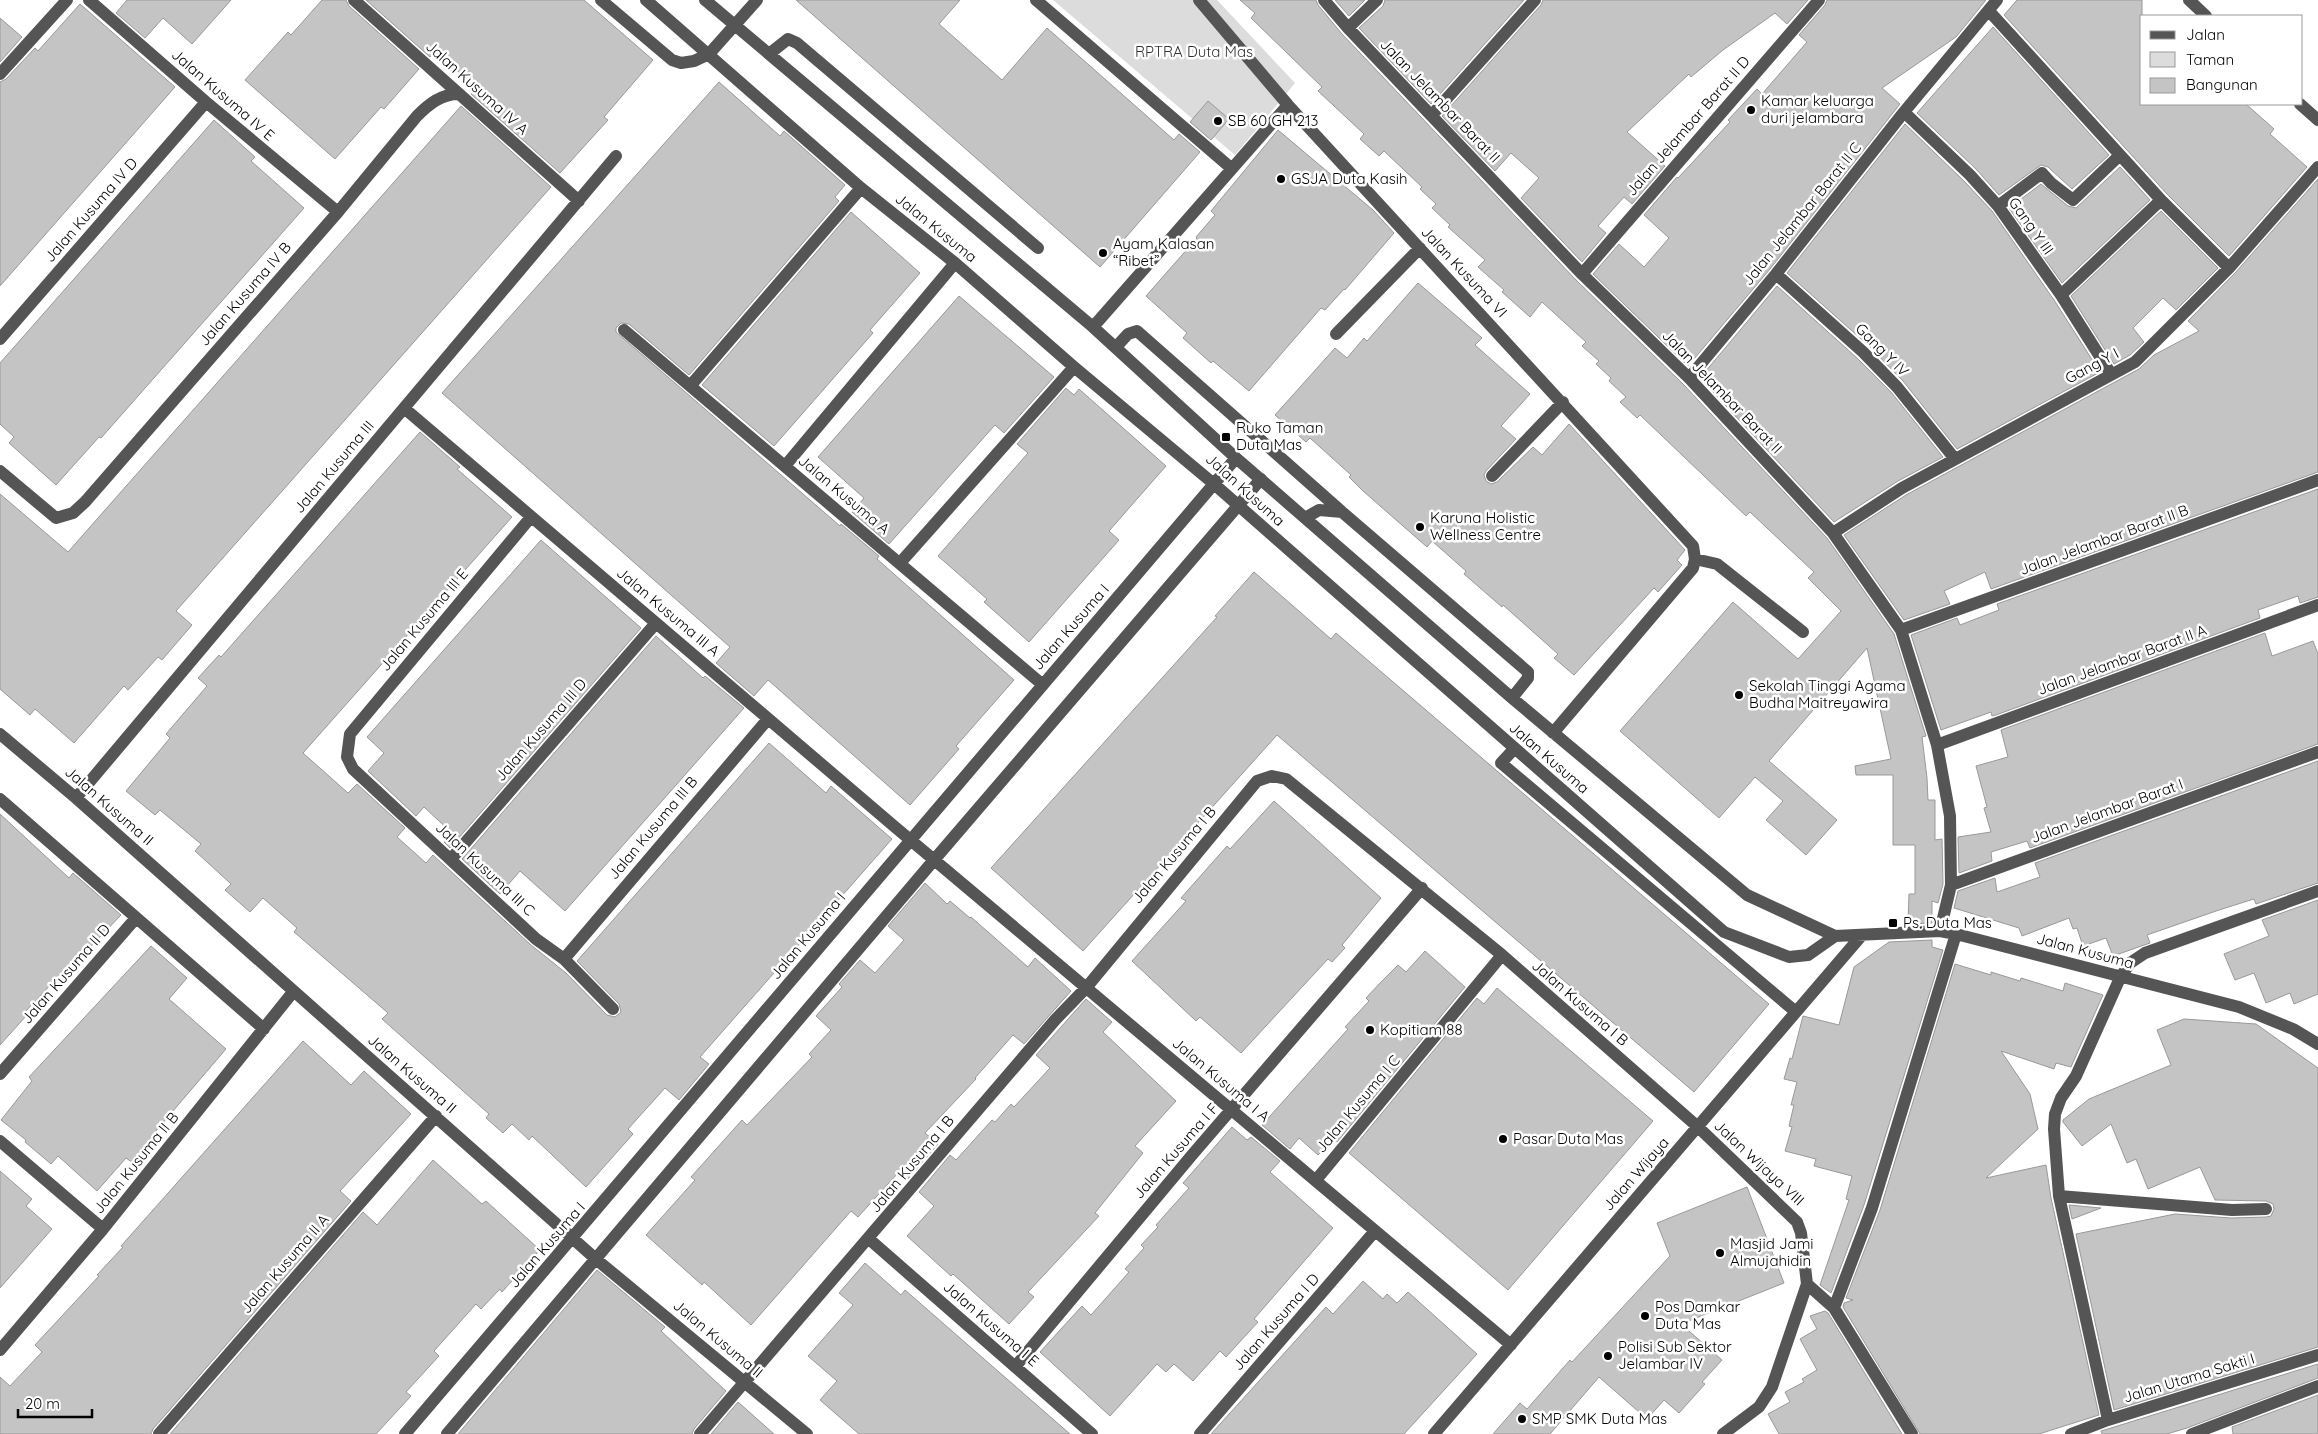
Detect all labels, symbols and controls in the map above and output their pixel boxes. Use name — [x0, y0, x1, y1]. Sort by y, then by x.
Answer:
legend — [2140, 15, 2303, 105]
text: Jalan — [2186, 25, 2225, 44]
street label: Jalan Jelambar Barat II — [1376, 35, 1504, 166]
street label: Jalan Kusuma IV A — [422, 37, 533, 139]
park label: RPTRA Duta Mas — [1135, 42, 1253, 61]
street label: Jalan Kusuma IV E — [168, 45, 279, 145]
text: Taman — [2186, 50, 2234, 69]
street label: Jalan Jelambar Barat II D — [1622, 52, 1754, 200]
text: Bangunan — [2186, 75, 2258, 94]
place label: Kamar keluarga duri jelambara — [1761, 91, 1874, 127]
marker: Kamar keluarga duri jelambara — [1745, 104, 1757, 116]
place label: SB 60 GH 213 — [1228, 111, 1319, 130]
marker: SB 60 GH 213 — [1212, 115, 1224, 127]
street label: Jalan Jelambar Barat II C — [1738, 138, 1865, 289]
street label: Jalan Kusuma IV D — [40, 153, 141, 266]
place label: GSJA Duta Kasih — [1291, 169, 1408, 188]
marker: GSJA Duta Kasih — [1275, 173, 1287, 185]
street label: Jalan Kusuma — [892, 189, 981, 266]
street label: Gang Y III — [2005, 193, 2058, 258]
street label: Jalan Kusuma VI — [1417, 222, 1511, 321]
place label: Ayam Kalasan “Ribet” — [1113, 234, 1214, 270]
street label: Jalan Kusuma IV B — [194, 238, 295, 350]
marker: Ayam Kalasan “Ribet” — [1097, 247, 1109, 259]
street label: Gang Y IV — [1852, 319, 1913, 380]
street label: Jalan Jelambar Barat II — [1658, 326, 1786, 457]
street label: Gang Y I — [2062, 344, 2122, 388]
street label: Jalan Kusuma III — [289, 416, 378, 517]
place label: Ruko Taman Duta Mas — [1236, 418, 1323, 454]
marker: Ruko Taman Duta Mas — [1220, 431, 1232, 443]
street label: Jalan Kusuma — [1202, 449, 1289, 530]
street label: Jalan Kusuma A — [795, 451, 894, 539]
street label: Jalan Jelambar Barat II B — [2017, 500, 2191, 579]
place label: Karuna Holistic Wellness Centre — [1430, 508, 1541, 544]
marker: Karuna Holistic Wellness Centre — [1414, 521, 1426, 533]
street label: Jalan Kusuma III A — [613, 563, 724, 661]
street label: Jalan Kusuma III E — [375, 565, 472, 675]
street label: Jalan Kusuma I — [1028, 580, 1113, 674]
street label: Jalan Jelambar Barat II A — [2035, 620, 2209, 699]
street label: Jalan Kusuma III D — [491, 674, 591, 785]
place label: Sekolah Tinggi Agama Budha Maitreyawira — [1749, 676, 1906, 712]
marker: Sekolah Tinggi Agama Budha Maitreyawira — [1733, 689, 1745, 701]
street label: Jalan Kusuma — [1505, 718, 1593, 798]
street label: Jalan Kusuma II — [61, 762, 158, 849]
street label: Jalan Kusuma III B — [604, 772, 702, 883]
street label: Jalan Jelambar Barat I — [2028, 774, 2186, 847]
street label: Jalan Kusuma I B — [1127, 802, 1220, 907]
street label: Jalan Kusuma III C — [432, 818, 539, 920]
street label: Jalan Kusuma I — [766, 888, 849, 983]
place label: Ps. Duta Mas — [1903, 913, 1992, 932]
marker: Ps. Duta Mas — [1887, 917, 1899, 929]
street label: Jalan Kusuma II D — [17, 920, 114, 1028]
street label: Jalan Kusuma — [2034, 928, 2136, 973]
street label: Jalan Kusuma I B — [1528, 956, 1633, 1050]
place label: Kopitiam 88 — [1380, 1020, 1463, 1039]
marker: Kopitiam 88 — [1364, 1024, 1376, 1036]
street label: Jalan Kusuma II — [364, 1030, 461, 1117]
street label: Jalan Kusuma I A — [1169, 1033, 1274, 1126]
street label: Jalan Kusuma I C — [1311, 1051, 1404, 1156]
street label: Jalan Kusuma I F — [1129, 1099, 1222, 1202]
street label: Jalan Kusuma II B — [89, 1108, 183, 1217]
street label: Jalan Kusuma I B — [865, 1111, 958, 1216]
street label: Jalan Wijaya VIII — [1710, 1116, 1809, 1209]
place label: Pasar Duta Mas — [1513, 1129, 1623, 1148]
marker: Pasar Duta Mas — [1497, 1133, 1509, 1145]
street label: Jalan Wijaya — [1598, 1133, 1673, 1214]
street label: Jalan Kusuma I — [504, 1198, 589, 1292]
street label: Jalan Kusuma II A — [236, 1210, 333, 1317]
place label: Masjid Jami Almujahidin — [1730, 1234, 1814, 1270]
marker: Masjid Jami Almujahidin — [1714, 1247, 1726, 1259]
street label: Jalan Kusuma I D — [1228, 1269, 1323, 1374]
street label: Jalan Kusuma I E — [940, 1277, 1043, 1370]
street label: Jalan Kusuma II — [670, 1296, 767, 1382]
place label: Pos Damkar Duta Mas — [1655, 1297, 1741, 1333]
marker: Pos Damkar Duta Mas — [1639, 1310, 1651, 1322]
place label: Polisi Sub Sektor Jelambar IV — [1618, 1337, 1732, 1373]
street label: Jalan Utama Sakti I — [2121, 1348, 2257, 1407]
marker: Polisi Sub Sektor Jelambar IV — [1602, 1350, 1614, 1362]
scale bar — [18, 1386, 91, 1418]
text: 20 m — [25, 1394, 60, 1413]
place label: SMP SMK Duta Mas — [1532, 1409, 1667, 1428]
marker: SMP SMK Duta Mas — [1516, 1413, 1528, 1425]

